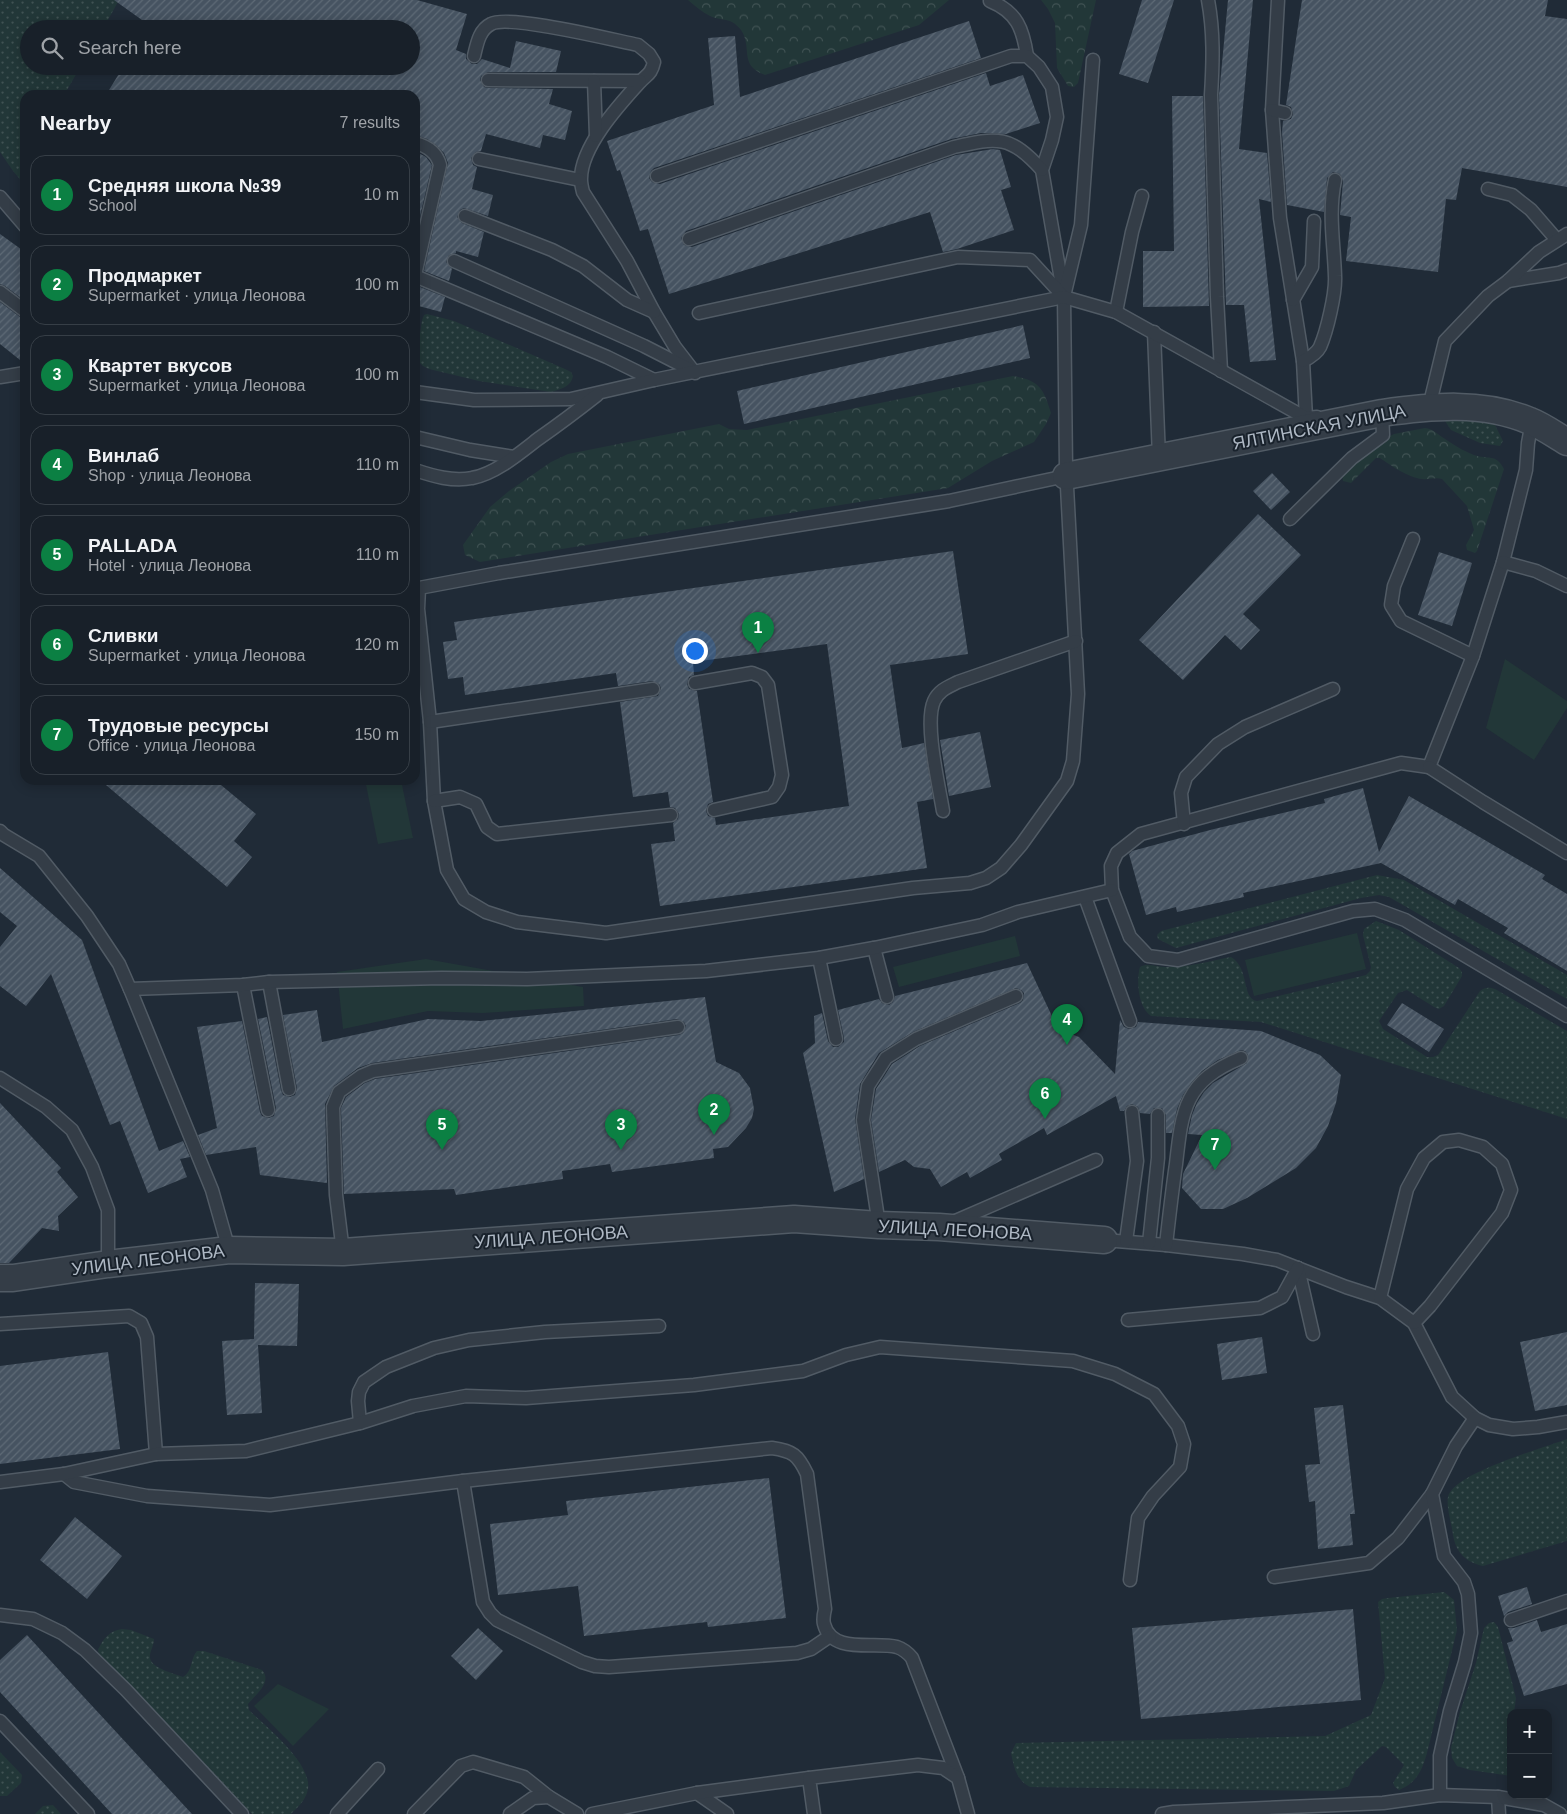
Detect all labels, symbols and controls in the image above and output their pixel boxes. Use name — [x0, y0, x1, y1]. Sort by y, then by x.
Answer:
search box — [20, 20, 420, 75]
icon: search — [38, 34, 66, 62]
text: Search here — [78, 37, 182, 58]
text: Nearby — [40, 111, 111, 134]
text: 7 results — [340, 114, 400, 131]
text: Средняя школа №39 — [88, 175, 281, 196]
text: 1 — [53, 186, 61, 203]
text: 10 m — [363, 186, 399, 203]
text: School — [88, 197, 137, 214]
text: Продмаркет — [88, 265, 202, 286]
text: 2 — [53, 276, 61, 293]
text: 100 m — [355, 276, 399, 293]
text: Supermarket · улица Леонова — [88, 287, 306, 304]
text: Квартет вкусов — [88, 355, 232, 376]
text: 3 — [53, 366, 61, 383]
text: 100 m — [355, 366, 399, 383]
text: Supermarket · улица Леонова — [88, 377, 306, 394]
street label: ЯЛТИНСКАЯ УЛИЦА — [1231, 400, 1407, 454]
text: Винлаб — [88, 445, 159, 466]
text: 4 — [53, 456, 61, 473]
text: 110 m — [356, 456, 399, 473]
text: Shop · улица Леонова — [88, 467, 251, 484]
text: PALLADA — [88, 535, 177, 556]
text: 5 — [53, 546, 61, 563]
text: 110 m — [356, 546, 399, 563]
text: Hotel · улица Леонова — [88, 557, 251, 574]
pin: 1 — [742, 612, 774, 653]
text: Сливки — [88, 625, 158, 646]
text: 6 — [53, 636, 61, 653]
text: 120 m — [355, 636, 399, 653]
your location — [682, 638, 708, 664]
text: Supermarket · улица Леонова — [88, 647, 306, 664]
text: Трудовые ресурсы — [88, 715, 269, 736]
text: 7 — [53, 726, 61, 743]
text: 150 m — [355, 726, 399, 743]
text: Office · улица Леонова — [88, 737, 255, 754]
pin: 4 — [1051, 1004, 1083, 1045]
pin: 6 — [1029, 1078, 1061, 1119]
pin: 2 — [698, 1094, 730, 1135]
pin: 5 — [426, 1109, 458, 1150]
pin: 3 — [605, 1109, 637, 1150]
pin: 7 — [1199, 1129, 1231, 1170]
street label: УЛИЦА ЛЕОНОВА — [878, 1216, 1032, 1244]
street label: УЛИЦА ЛЕОНОВА — [473, 1222, 629, 1252]
street label: УЛИЦА ЛЕОНОВА — [70, 1241, 226, 1279]
map controls — [1507, 1709, 1552, 1799]
button: + — [1507, 1709, 1552, 1754]
button: − — [1507, 1754, 1552, 1799]

